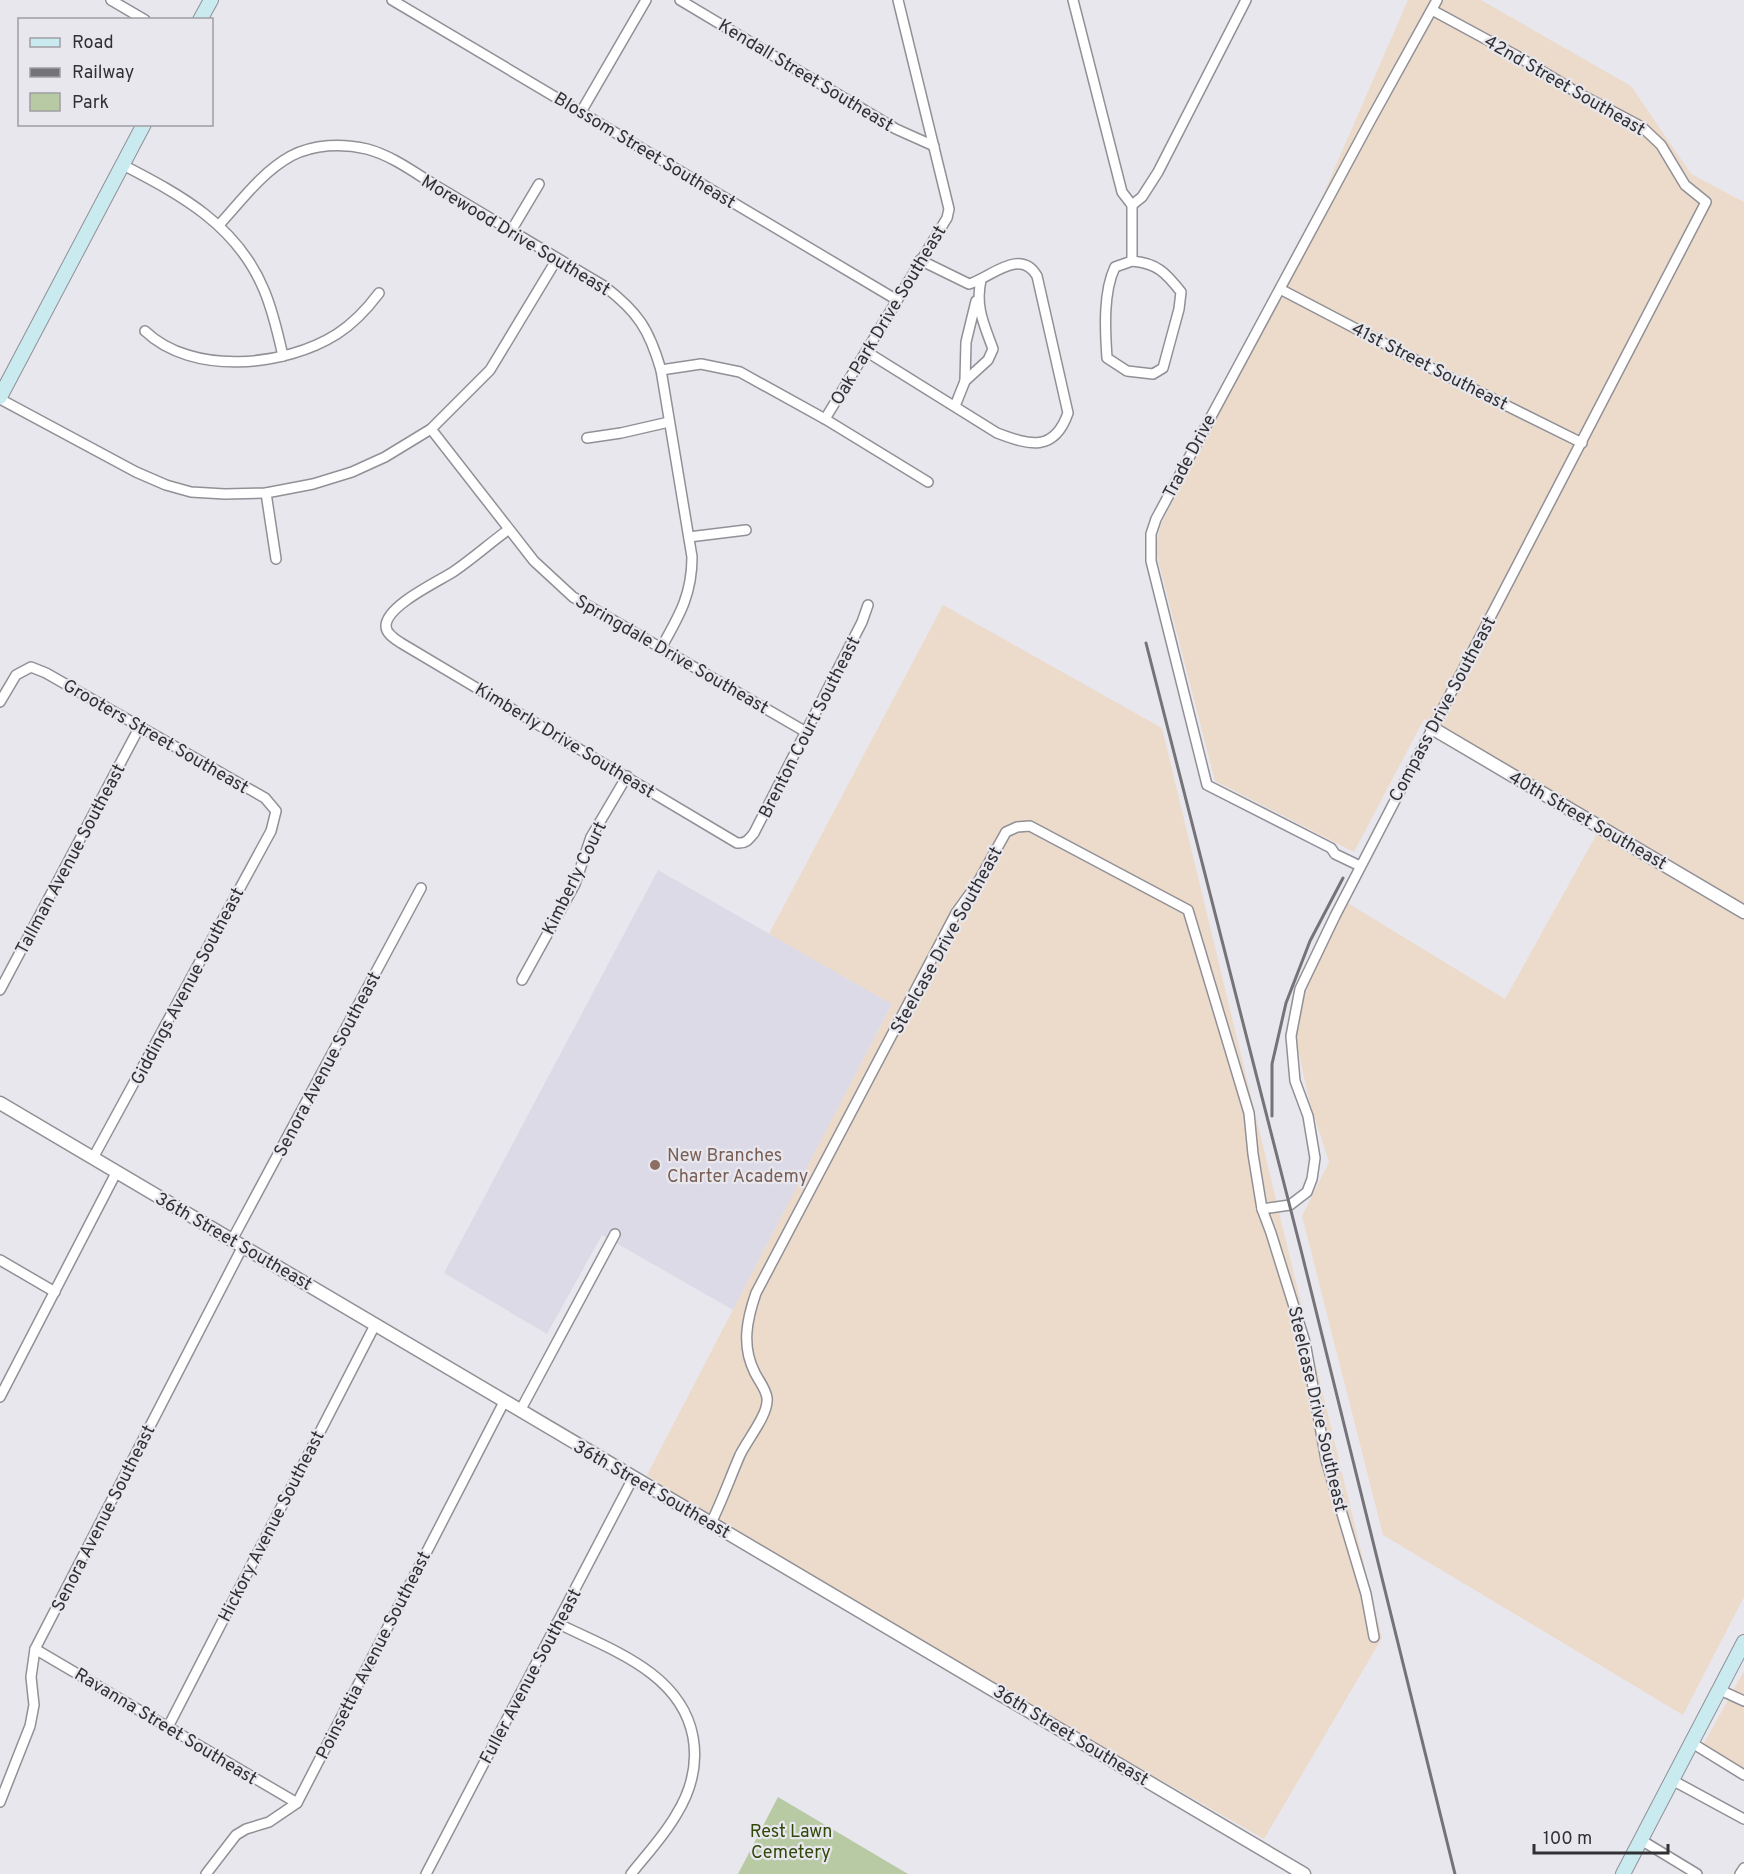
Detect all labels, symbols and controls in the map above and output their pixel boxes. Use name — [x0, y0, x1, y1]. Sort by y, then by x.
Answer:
street label: Kendall Street Southeast — [713, 15, 897, 138]
legend — [18, 18, 213, 126]
street label: 42nd Street Southeast — [1480, 31, 1649, 142]
text: Road — [72, 32, 114, 55]
text: Railway — [72, 62, 134, 85]
street label: Blossom Street Southeast — [549, 88, 739, 215]
text: Park — [72, 92, 109, 115]
street label: Morewood Drive Southeast — [416, 171, 614, 302]
street label: Oak Park Drive Southeast — [826, 222, 952, 410]
street label: 41st Street Southeast — [1347, 318, 1511, 417]
street label: Trade Drive — [1159, 411, 1222, 503]
street label: Springdale Drive Southeast — [570, 590, 772, 720]
street label: Compass Drive Southeast — [1385, 613, 1502, 806]
street label: Brenton Court Southeast — [754, 633, 866, 822]
street label: Grooters Street Southeast — [58, 675, 252, 800]
street label: Kimberly Drive Southeast — [470, 678, 658, 804]
street label: Tallman Avenue Southeast — [11, 760, 131, 959]
street label: 40th Street Southeast — [1504, 767, 1670, 876]
street label: Kimberly Court — [538, 818, 613, 939]
street label: Steelcase Drive Southeast — [886, 843, 1008, 1038]
street label: Giddings Avenue Southeast — [126, 884, 250, 1089]
street label: Senora Avenue Southeast — [270, 968, 387, 1161]
place label: New Branches Charter Academy — [667, 1145, 808, 1189]
marker: New Branches Charter Academy — [648, 1158, 662, 1172]
street label: 36th Street Southeast — [151, 1188, 316, 1297]
street label: Steelcase Drive Southeast — [1282, 1304, 1351, 1515]
street label: Senora Avenue Southeast — [47, 1422, 161, 1616]
street label: Hickory Avenue Southeast — [214, 1427, 331, 1626]
street label: 36th Street Southeast — [569, 1436, 734, 1545]
street label: Poinsettia Avenue Southeast — [312, 1548, 437, 1764]
street label: Fuller Avenue Southeast — [475, 1585, 587, 1768]
street label: Ravanna Street Southeast — [70, 1663, 261, 1791]
street label: 36th Street Southeast — [988, 1681, 1152, 1792]
scale bar — [1534, 1817, 1668, 1855]
park label: Rest Lawn Cemetery — [750, 1821, 832, 1865]
text: 100 m — [1543, 1828, 1592, 1851]

